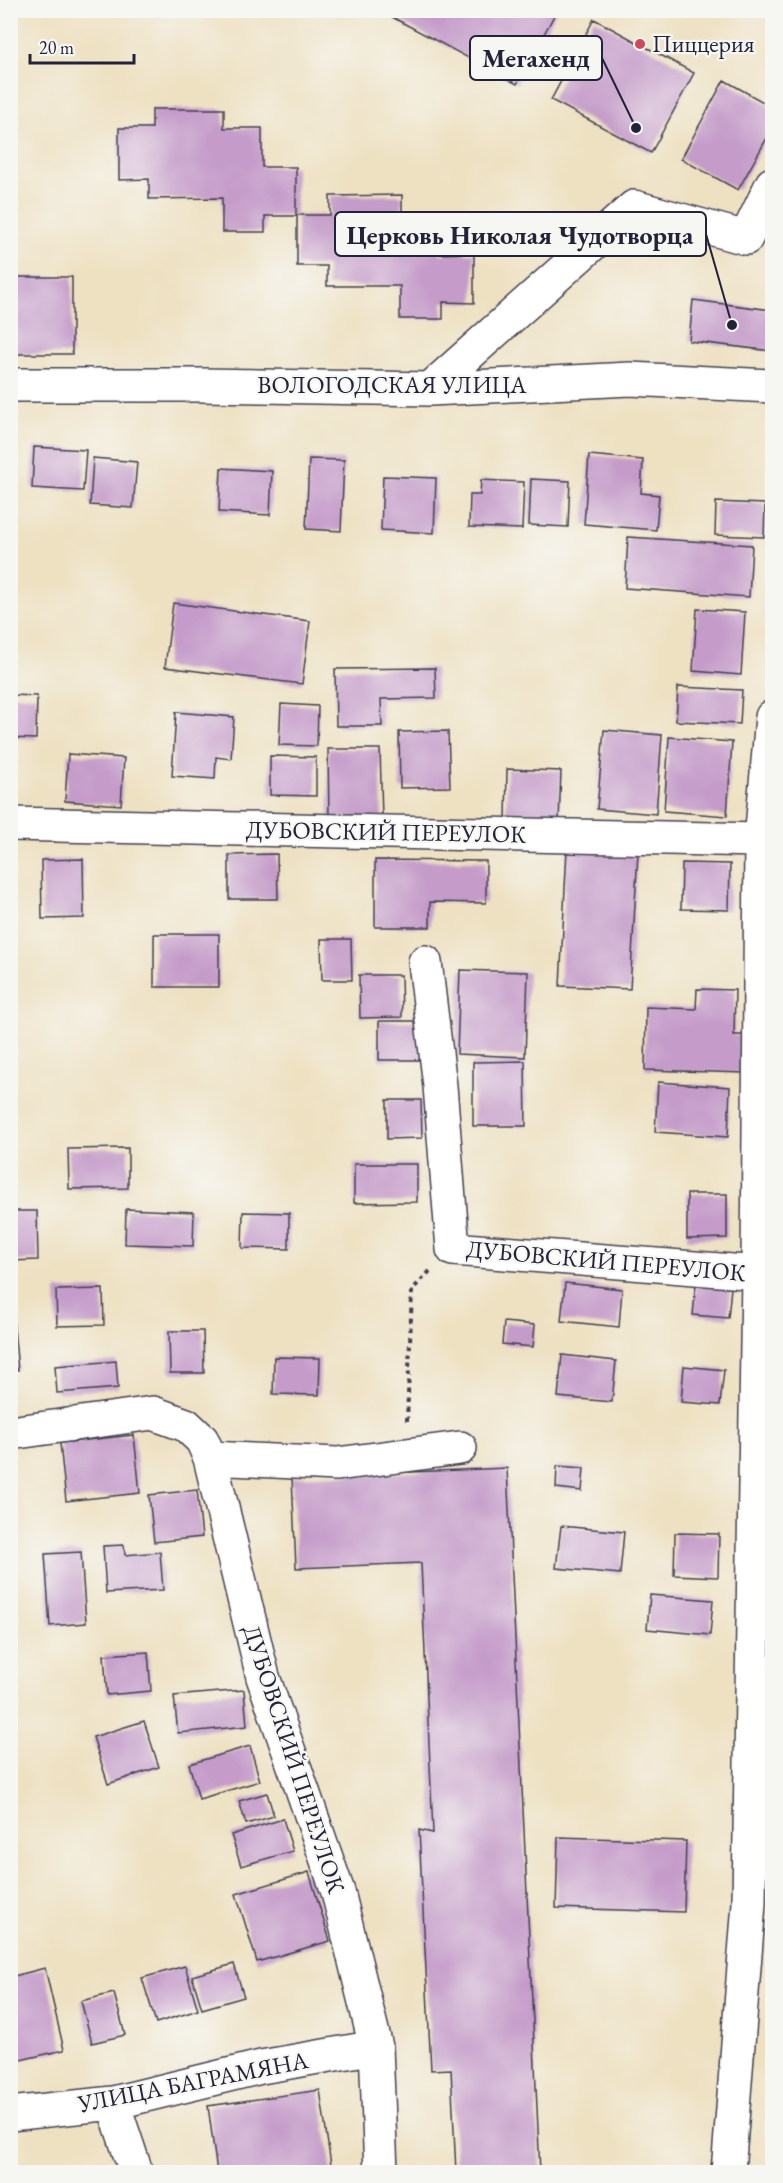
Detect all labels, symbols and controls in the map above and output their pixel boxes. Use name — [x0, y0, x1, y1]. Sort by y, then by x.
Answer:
scale bar — [30, 27, 134, 65]
place label: Пиццерия — [652, 28, 755, 59]
text: 20 m — [39, 36, 74, 59]
callout: Мегахенд — [470, 36, 602, 80]
marker: Пиццерия — [633, 37, 647, 51]
text: Мегахенд — [482, 41, 590, 75]
callout: Церковь Николая Чудотворца — [335, 212, 706, 256]
text: Церковь Николая Чудотворца — [347, 218, 694, 252]
street label: ВОЛОГОДСКАЯ УЛИЦА — [257, 369, 527, 400]
street label: ДУБОВСКИЙ ПЕРЕУЛОК — [246, 814, 526, 849]
street label: ДУБОВСКИЙ ПЕРЕУЛОК — [465, 1233, 747, 1288]
street label: ДУБОВСКИЙ ПЕРЕУЛОК — [236, 1621, 353, 1897]
street label: УЛИЦА БАГРАМЯНА — [74, 2044, 311, 2119]

